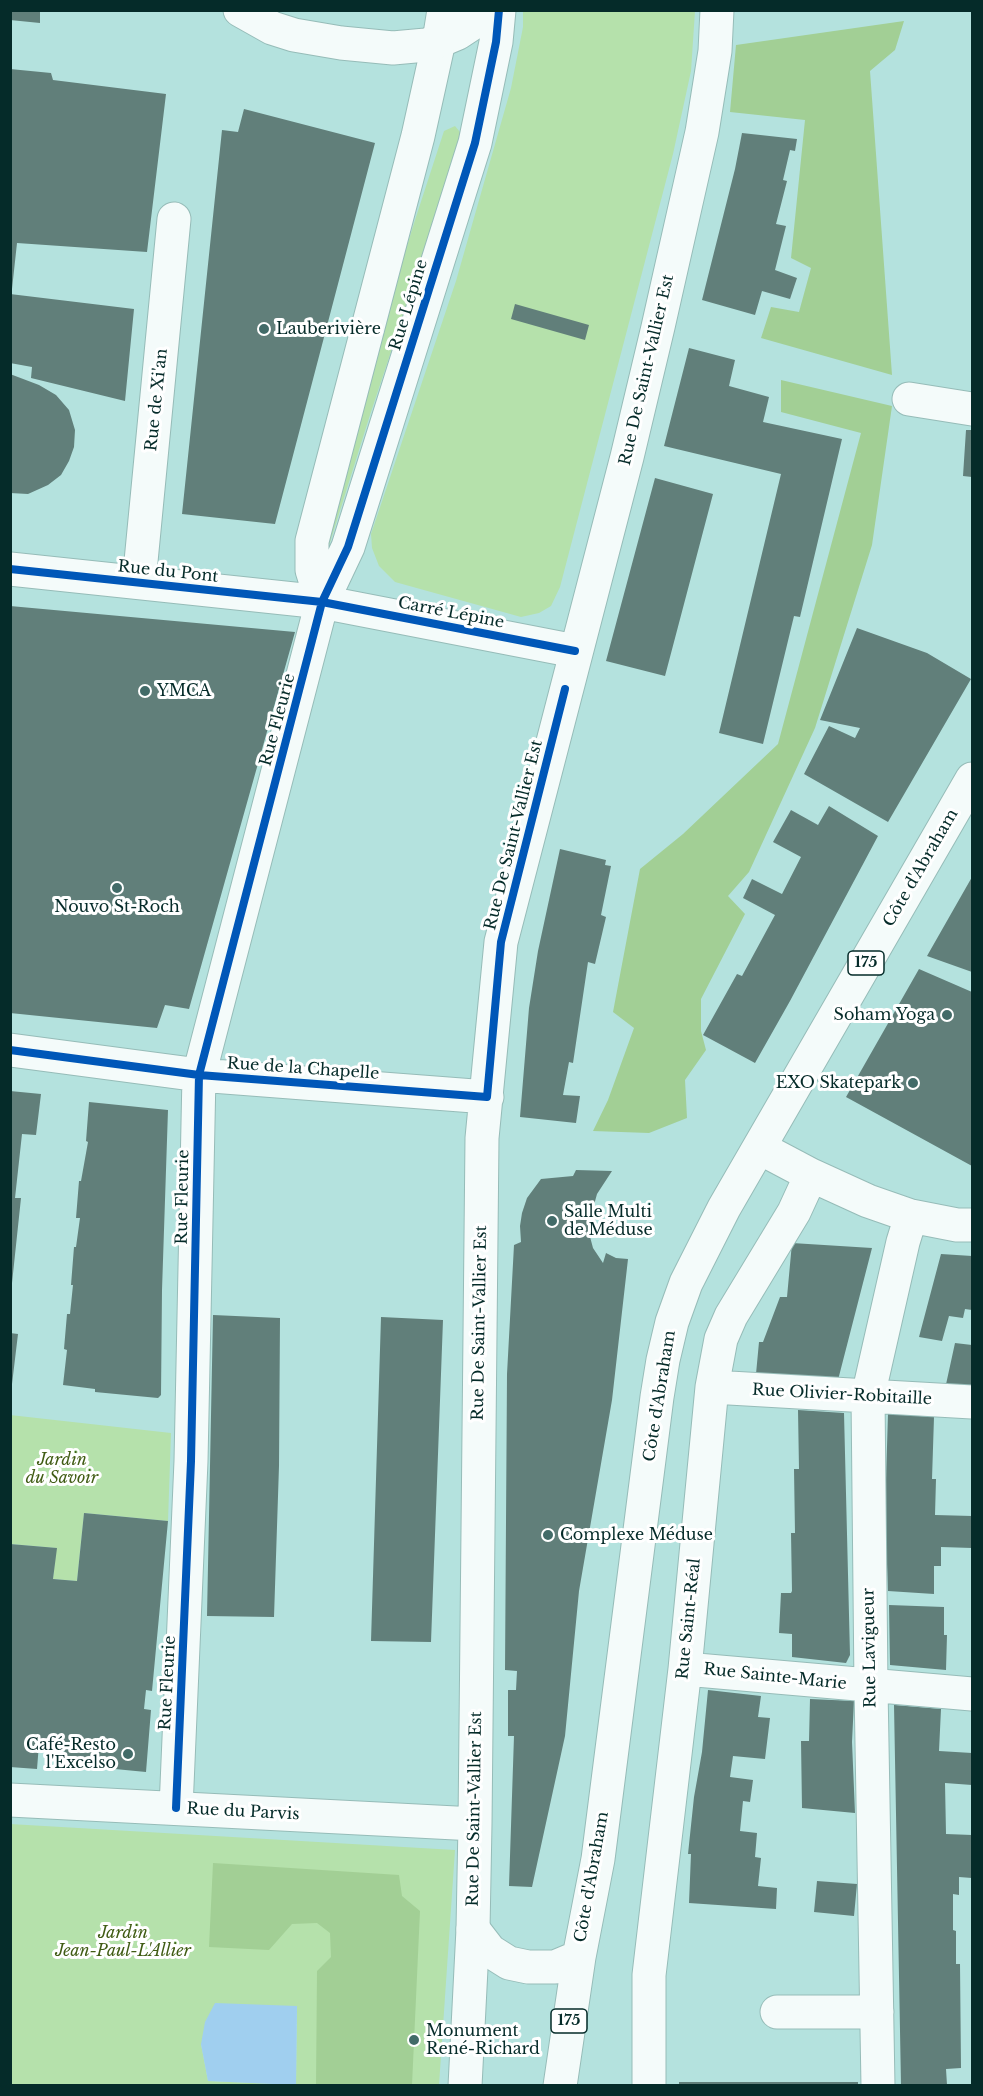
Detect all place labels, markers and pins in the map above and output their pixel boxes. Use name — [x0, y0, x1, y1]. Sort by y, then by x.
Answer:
place label: Lauberivière — [276, 319, 381, 339]
marker: Lauberivière — [257, 322, 271, 336]
place label: YMCA — [157, 681, 211, 701]
marker: YMCA — [138, 684, 152, 698]
marker: Nouvo St-Roch — [110, 881, 124, 895]
place label: Nouvo St-Roch — [54, 897, 180, 917]
place label: Soham Yoga — [834, 1005, 935, 1025]
marker: Soham Yoga — [940, 1008, 954, 1022]
place label: EXO Skatepark — [776, 1073, 901, 1093]
marker: EXO Skatepark — [906, 1076, 920, 1090]
place label: Salle Multi de Méduse — [564, 1202, 653, 1240]
marker: Salle Multi de Méduse — [545, 1214, 559, 1228]
place label: Complexe Méduse — [560, 1525, 713, 1545]
marker: Complexe Méduse — [541, 1528, 555, 1542]
place label: Café-Resto l'Excelso — [26, 1735, 116, 1773]
marker: Café-Resto l'Excelso — [121, 1747, 135, 1761]
place label: Monument René-Richard — [426, 2021, 540, 2059]
marker: Monument René-Richard — [407, 2033, 421, 2047]

